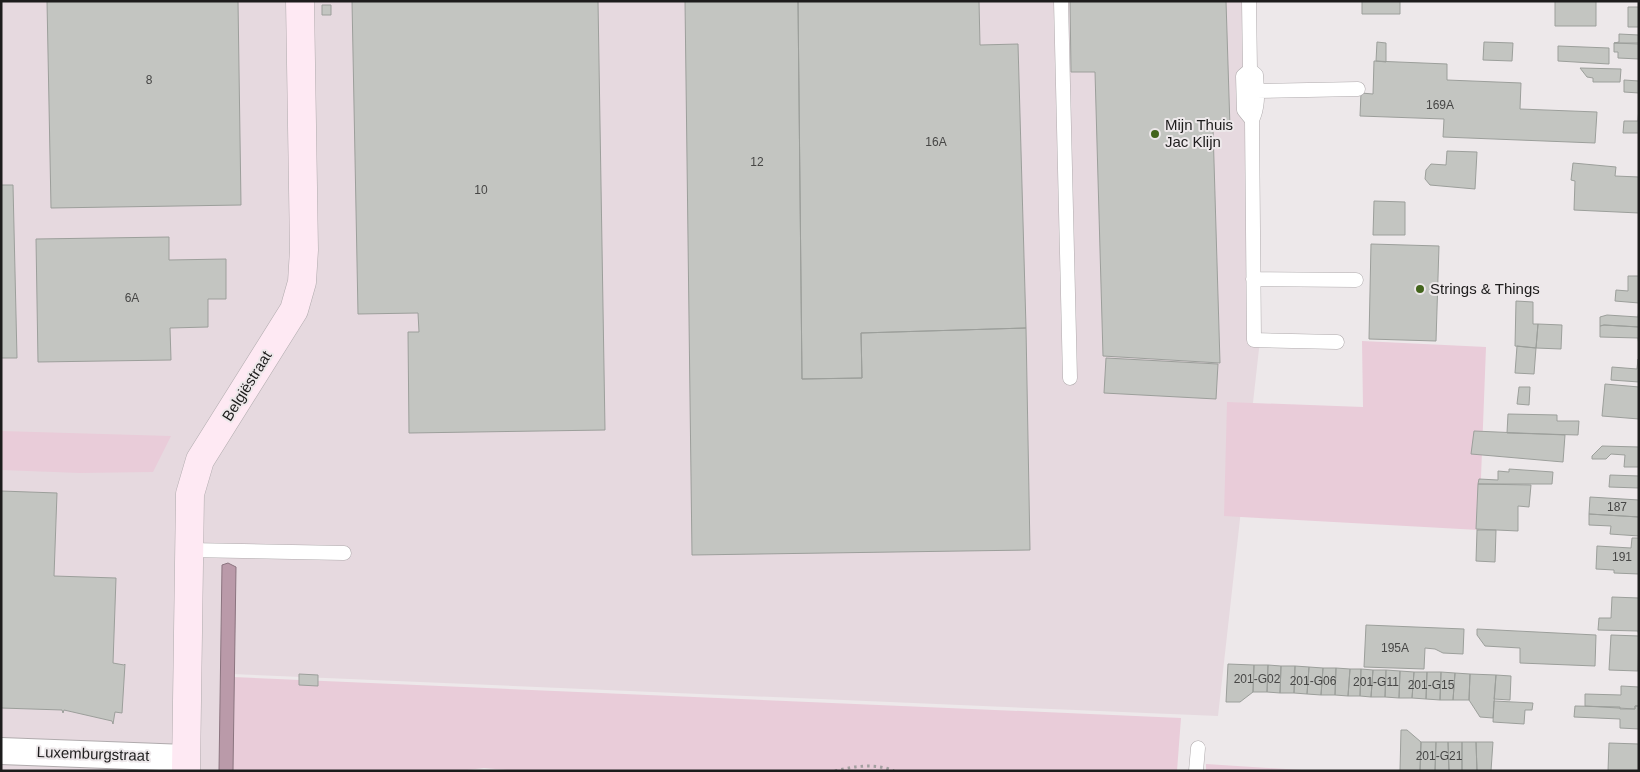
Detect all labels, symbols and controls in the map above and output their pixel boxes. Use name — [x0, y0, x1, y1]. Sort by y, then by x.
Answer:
house number: 8 — [146, 73, 153, 87]
house number: 169A — [1426, 98, 1454, 112]
place label: Mijn Thuis Jac Klijn — [1165, 116, 1233, 150]
marker: Mijn Thuis Jac Klijn — [1149, 128, 1161, 140]
house number: 16A — [925, 135, 947, 149]
house number: 12 — [750, 155, 764, 169]
house number: 10 — [474, 183, 488, 197]
place label: Strings & Things — [1430, 280, 1540, 297]
marker: Strings & Things — [1414, 283, 1426, 295]
house number: 6A — [125, 291, 139, 305]
street label: Belgiëstraat — [218, 347, 275, 424]
house number: 187 — [1607, 500, 1627, 514]
house number: 191 — [1612, 550, 1632, 564]
house number: 195A — [1381, 641, 1409, 655]
house number: 201-G02 — [1234, 672, 1281, 686]
house number: 201-G06 — [1290, 674, 1337, 688]
house number: 201-G11 — [1353, 675, 1399, 689]
house number: 201-G15 — [1408, 678, 1455, 692]
street label: Luxemburgstraat — [36, 743, 150, 764]
house number: 201-G21 — [1416, 749, 1463, 763]

